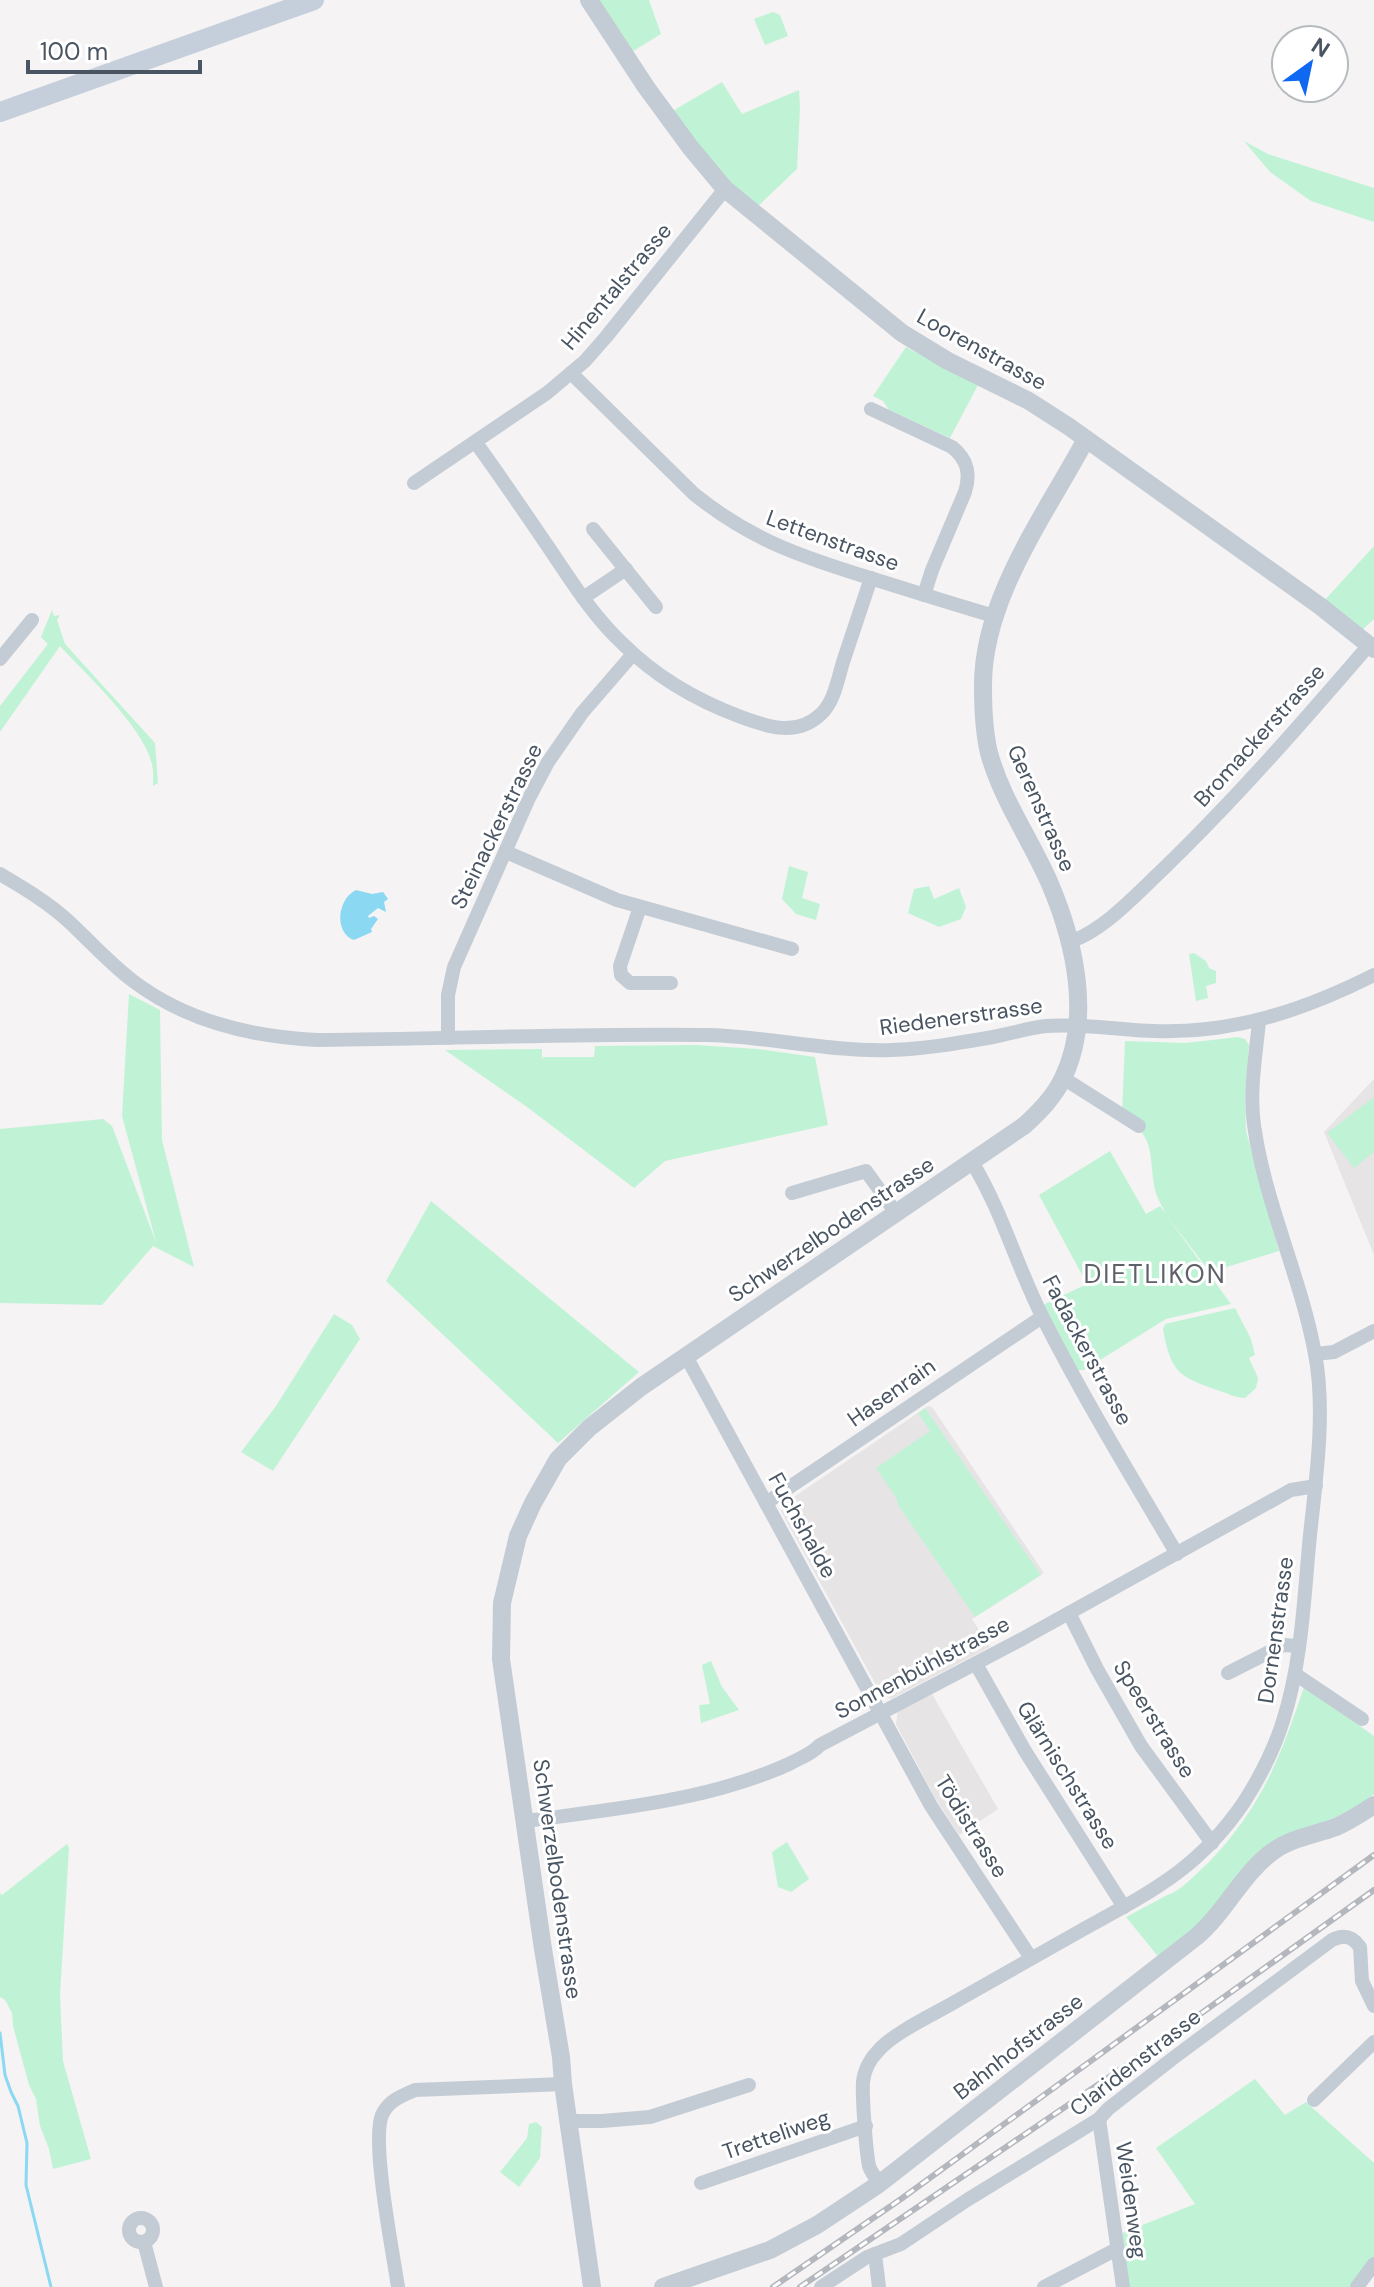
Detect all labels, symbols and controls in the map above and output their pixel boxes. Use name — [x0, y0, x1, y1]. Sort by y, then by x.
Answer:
scale bar — [28, 24, 200, 74]
north arrow — [1270, 24, 1350, 104]
text: N — [1306, 31, 1335, 64]
text: 100 m — [40, 36, 108, 67]
street label: Hinentalstrasse — [555, 217, 678, 356]
street label: Loorenstrasse — [912, 302, 1052, 397]
street label: Lettenstrasse — [762, 503, 903, 578]
street label: Bromackerstrasse — [1187, 658, 1331, 813]
street label: Steinackerstrasse — [444, 739, 549, 914]
street label: Gerenstrasse — [1001, 740, 1082, 876]
street label: Riedenerstrasse — [878, 991, 1044, 1042]
street label: Schwerzelbodenstrasse — [723, 1150, 940, 1309]
district label: DIETLIKON — [1083, 1257, 1227, 1291]
street label: Fadackerstrasse — [1036, 1270, 1139, 1430]
street label: Hasenrain — [842, 1352, 941, 1433]
street label: Fuchshalde — [762, 1467, 843, 1583]
street label: Dornenstrasse — [1251, 1555, 1300, 1705]
street label: Sonnenbühlstrasse — [830, 1609, 1015, 1726]
street label: Speerstrasse — [1107, 1655, 1202, 1784]
street label: Glärnischstrasse — [1010, 1696, 1125, 1855]
street label: Schwerzelbodenstrasse — [526, 1757, 589, 2001]
street label: Tödistrasse — [928, 1769, 1015, 1883]
street label: Bahnhofstrasse — [947, 1987, 1089, 2106]
street label: Claridenstrasse — [1064, 2002, 1207, 2123]
street label: Tretteliweg — [719, 2103, 834, 2166]
street label: Weidenweg — [1109, 2140, 1154, 2260]

